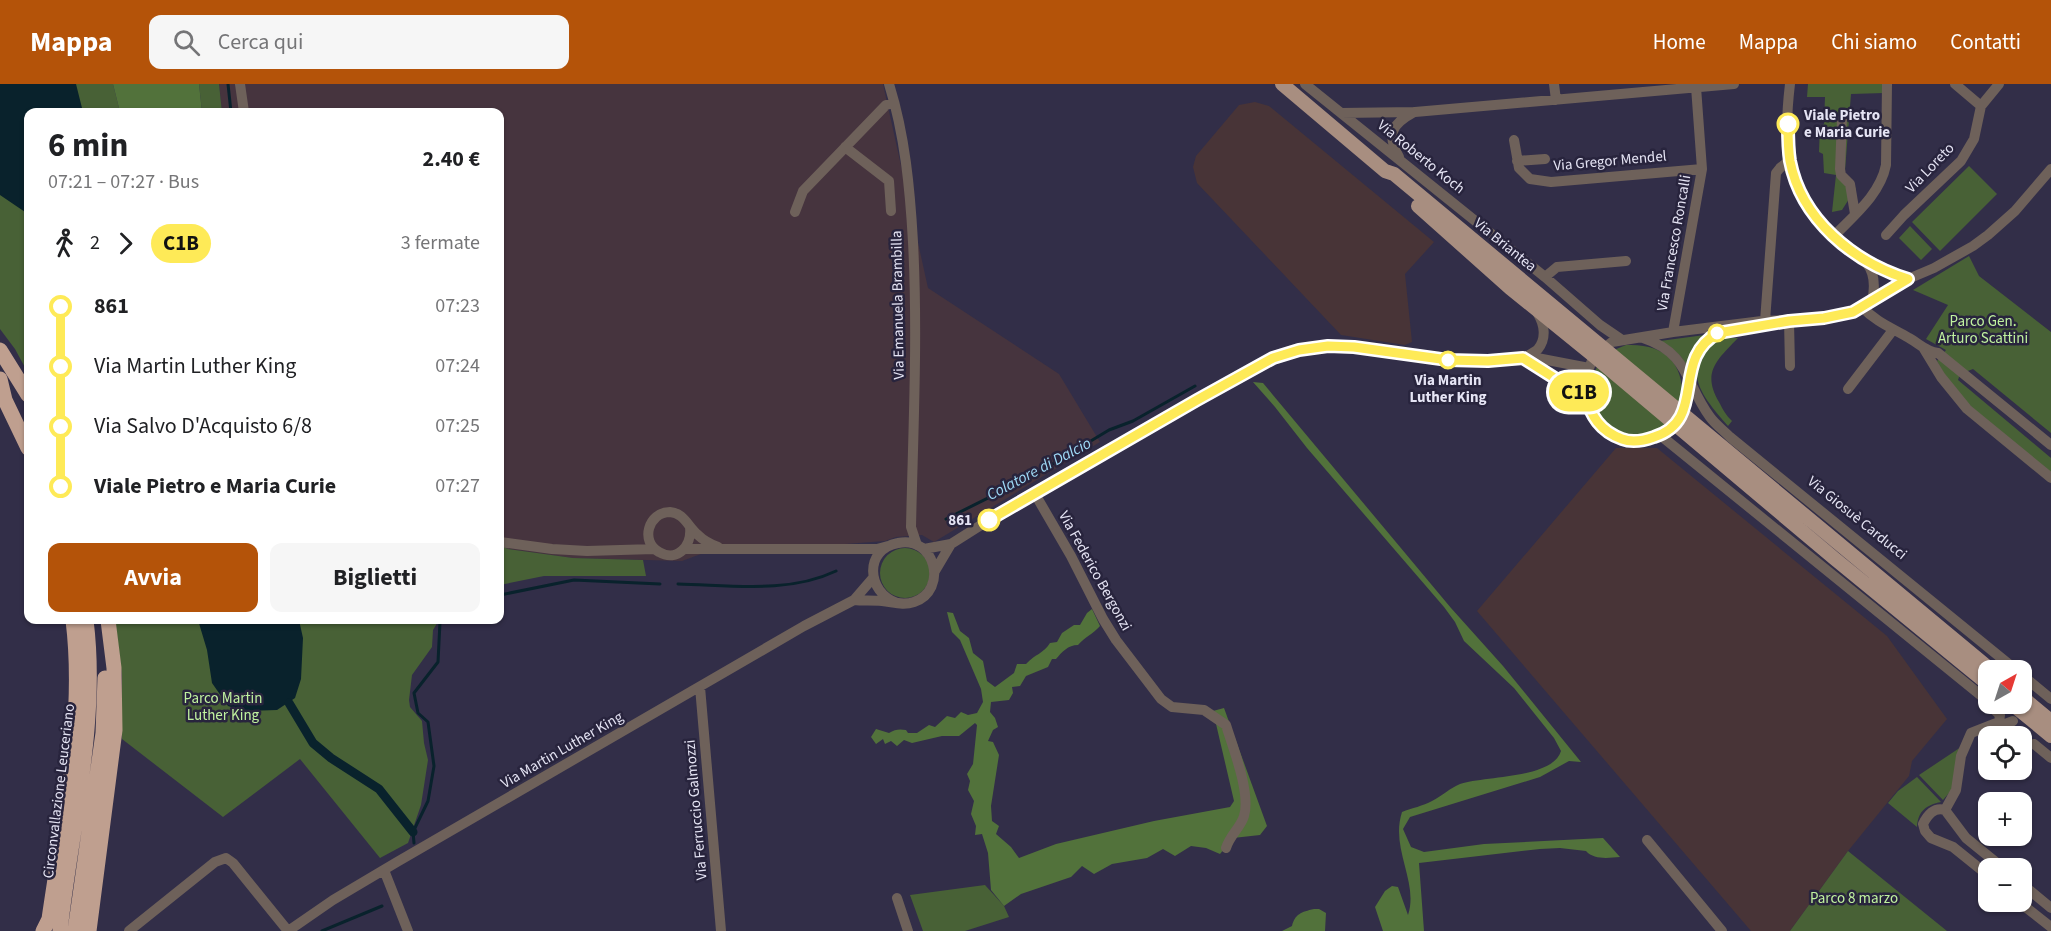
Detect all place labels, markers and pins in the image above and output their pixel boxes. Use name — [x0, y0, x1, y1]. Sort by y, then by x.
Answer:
place label: Viale Pietro e Maria Curie — [1803, 105, 1890, 143]
marker: Viale Pietro e Maria Curie — [1777, 113, 1799, 135]
unlabelled marker — [1708, 324, 1726, 342]
marker: Via Martin Luther King — [1439, 351, 1457, 369]
place label: Via Martin Luther King — [1409, 370, 1487, 408]
marker: 861 — [978, 509, 1000, 531]
place label: 861 — [948, 510, 972, 531]

